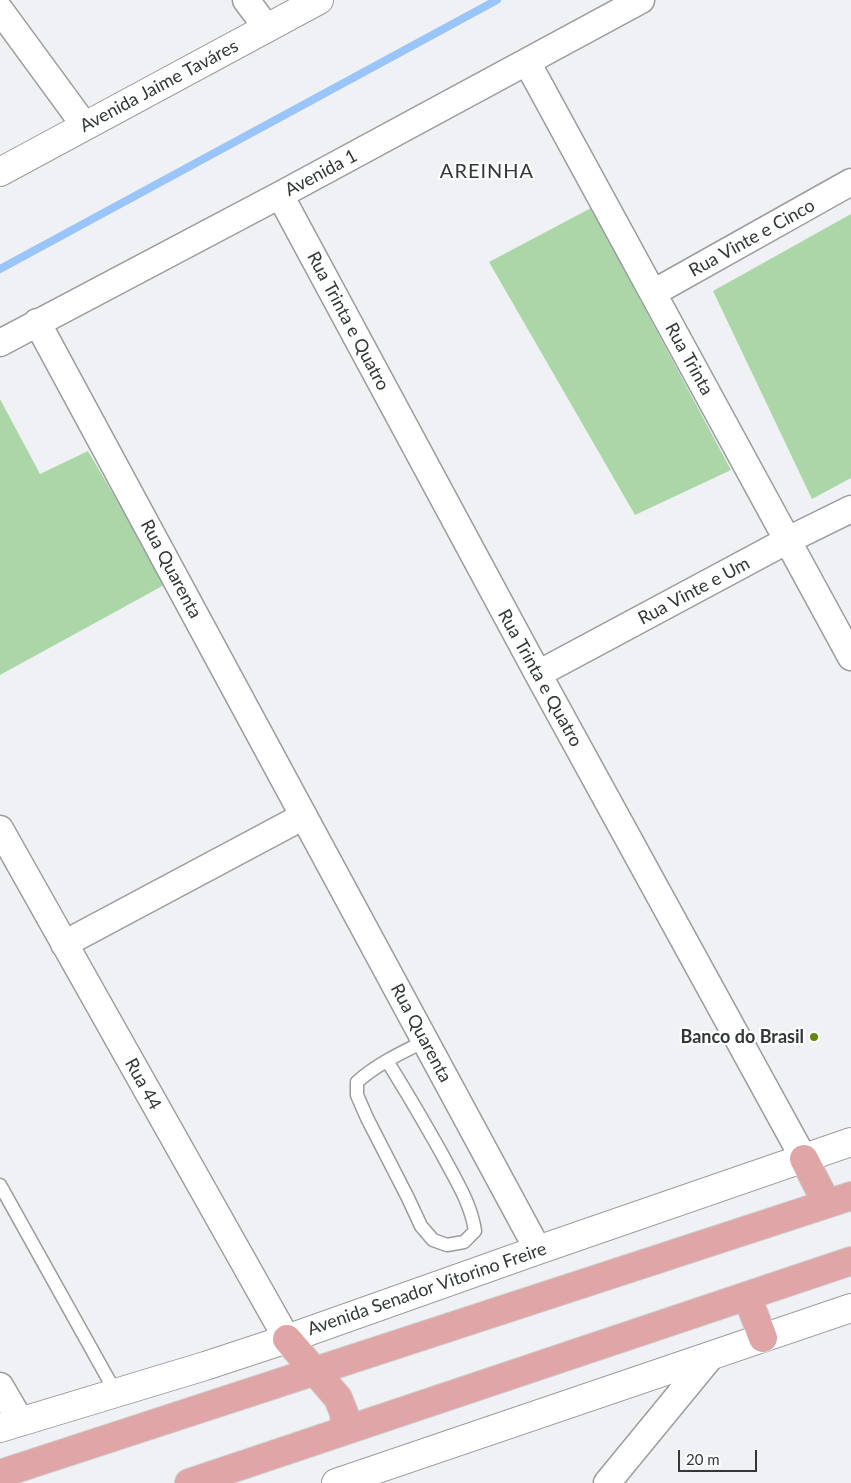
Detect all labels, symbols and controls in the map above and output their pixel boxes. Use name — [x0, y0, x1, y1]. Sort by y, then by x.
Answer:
street label: Avenida Jaime Taváres — [76, 35, 242, 137]
street label: Avenida 1 — [281, 145, 361, 201]
district label: AREINHA — [439, 160, 535, 184]
street label: Rua Vinte e Cinco — [685, 194, 819, 282]
street label: Rua Trinta e Quatro — [302, 248, 394, 394]
street label: Rua Trinta — [660, 319, 718, 399]
street label: Rua Quarenta — [136, 516, 206, 622]
street label: Rua Vinte e Um — [634, 553, 754, 629]
street label: Rua Trinta e Quatro — [493, 605, 587, 751]
street label: Rua Quarenta — [386, 980, 456, 1086]
place label: Banco do Brasil — [680, 1026, 804, 1048]
marker: Banco do Brasil — [808, 1031, 820, 1043]
street label: Rua 44 — [120, 1055, 166, 1113]
street label: Avenida Senador Vitorino Freire — [305, 1238, 549, 1340]
scale bar — [681, 1440, 760, 1472]
text: 20 m — [686, 1450, 720, 1468]

